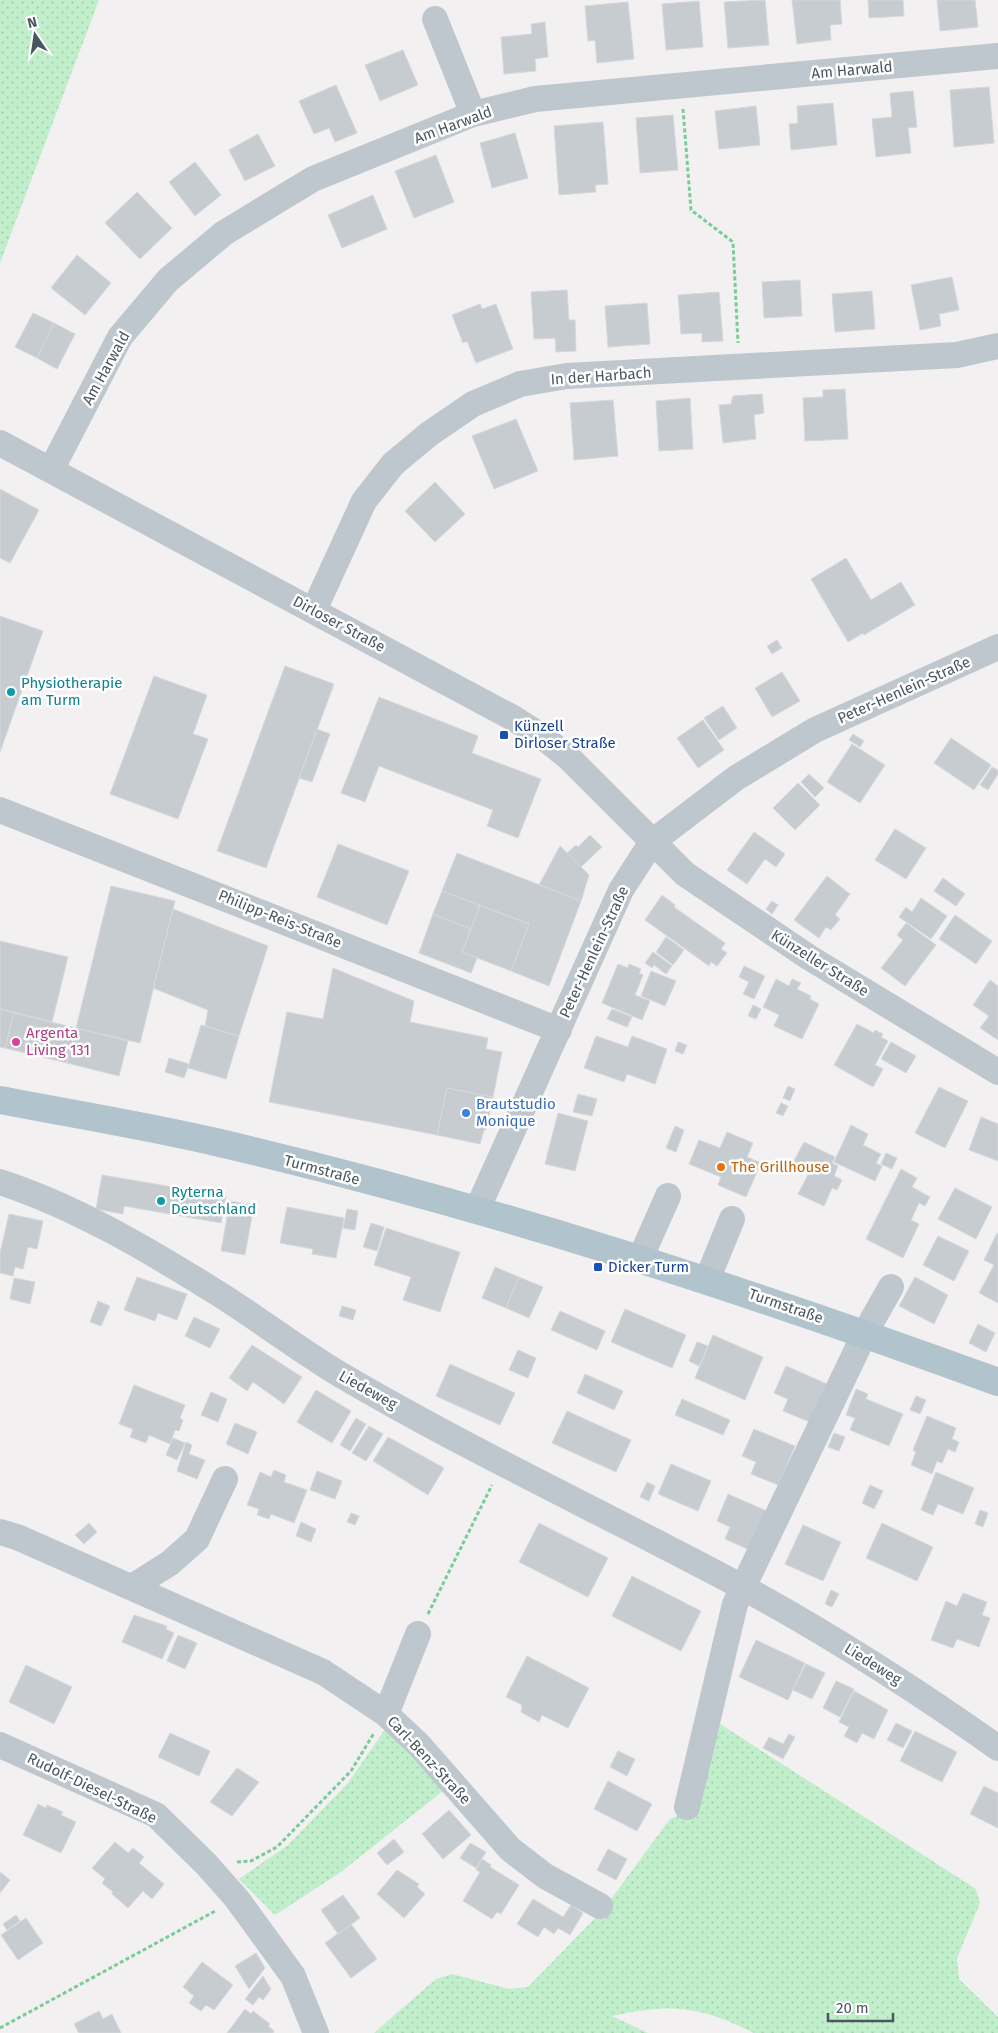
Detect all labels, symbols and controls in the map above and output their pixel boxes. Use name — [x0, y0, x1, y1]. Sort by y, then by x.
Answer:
north arrow — [10, 10, 60, 60]
text: N — [26, 13, 39, 32]
street label: Am Harwald — [811, 57, 893, 83]
street label: Am Harwald — [412, 103, 494, 147]
street label: Am Harwald — [78, 328, 134, 408]
street label: In der Harbach — [550, 363, 652, 389]
street label: Dirloser Straße — [290, 592, 388, 656]
street label: Peter-Henlein-Straße — [835, 653, 973, 727]
place label: Physiotherapie am Turm — [21, 674, 123, 709]
marker: Physiotherapie am Turm — [5, 686, 17, 698]
place label: Künzell Dirloser Straße — [514, 717, 616, 752]
marker: Künzell Dirloser Straße — [498, 729, 510, 741]
street label: Peter-Henlein-Straße — [556, 883, 632, 1021]
street label: Philipp-Reis-Straße — [216, 886, 344, 952]
street label: Künzeller Straße — [768, 926, 872, 1000]
place label: Argenta Living 131 — [26, 1024, 90, 1059]
marker: Argenta Living 131 — [10, 1036, 22, 1048]
place label: Brautstudio Monique — [476, 1095, 556, 1130]
marker: Brautstudio Monique — [460, 1107, 472, 1119]
street label: Turmstraße — [282, 1151, 362, 1189]
place label: The Grillhouse — [731, 1158, 829, 1176]
marker: The Grillhouse — [715, 1161, 727, 1173]
place label: Ryterna Deutschland — [171, 1183, 256, 1218]
marker: Ryterna Deutschland — [155, 1195, 167, 1207]
place label: Dicker Turm — [608, 1258, 689, 1276]
marker: Dicker Turm — [592, 1261, 604, 1273]
street label: Turmstraße — [746, 1285, 826, 1327]
street label: Liedeweg — [336, 1367, 400, 1413]
street label: Liedeweg — [841, 1639, 905, 1689]
street label: Carl-Benz-Straße — [383, 1712, 475, 1808]
street label: Rudolf-Diesel-Straße — [24, 1749, 160, 1827]
scale bar — [828, 1990, 893, 2022]
text: 20 m — [836, 1999, 869, 2017]

